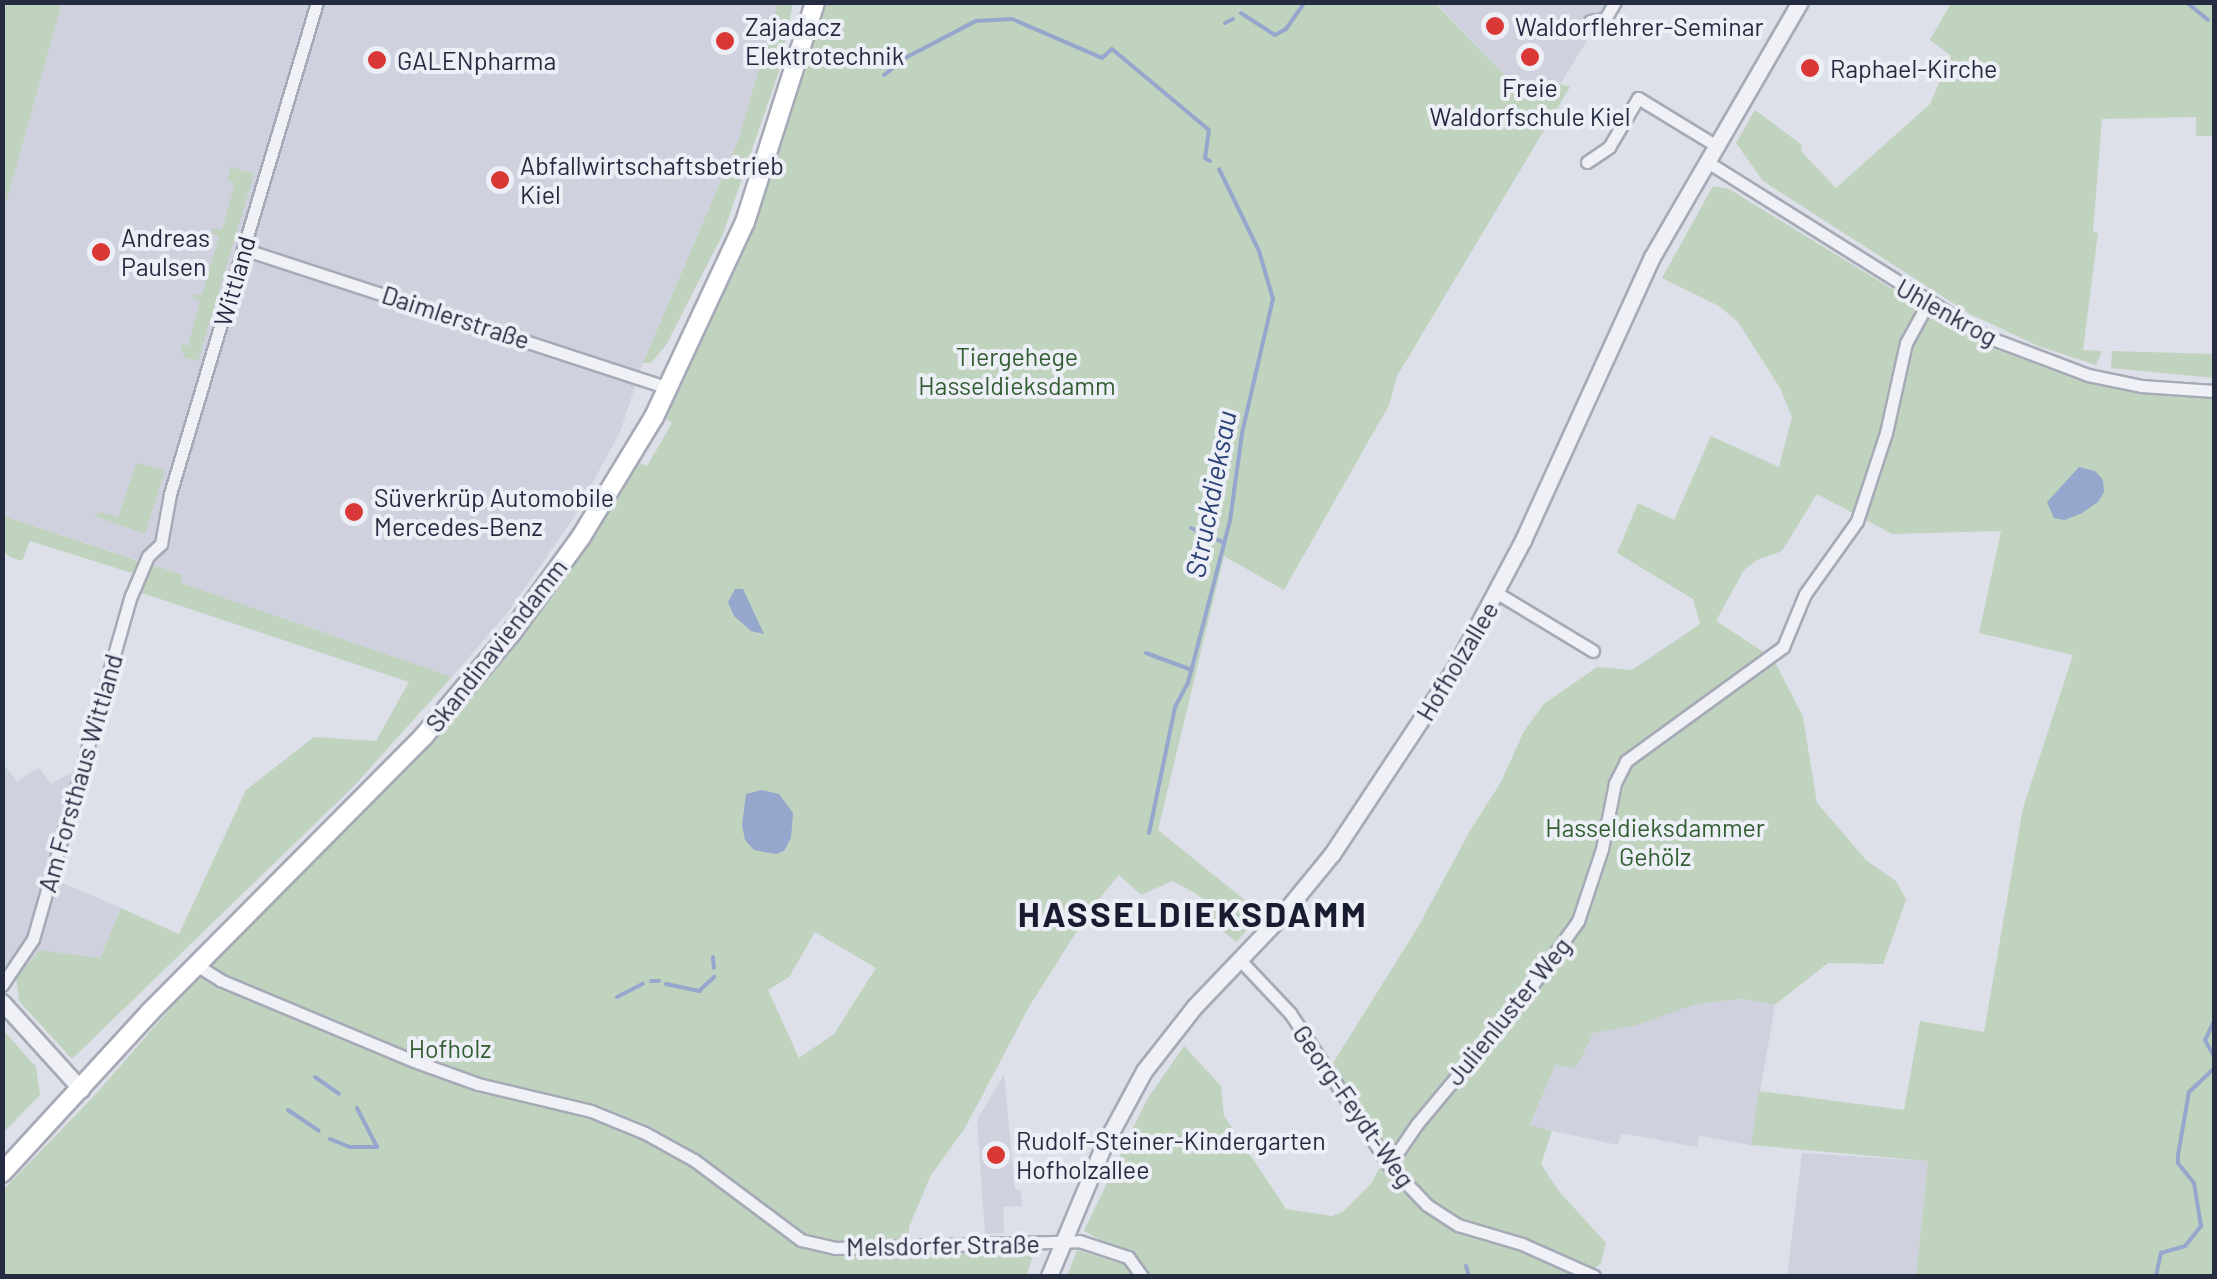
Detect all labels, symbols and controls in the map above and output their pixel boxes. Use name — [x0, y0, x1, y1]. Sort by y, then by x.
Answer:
place label: Waldorflehrer-Seminar — [1515, 11, 1764, 41]
place label: Zajadacz Elektrotechnik — [745, 12, 904, 71]
marker: Waldorflehrer-Seminar — [1484, 15, 1506, 37]
marker: Zajadacz Elektrotechnik — [714, 30, 736, 52]
place label: GALENpharma — [397, 45, 556, 75]
marker: Freie Waldorfschule Kiel — [1519, 46, 1541, 68]
marker: GALENpharma — [366, 49, 388, 71]
place label: Raphael-Kirche — [1830, 53, 1997, 83]
marker: Raphael-Kirche — [1799, 57, 1821, 79]
place label: Freie Waldorfschule Kiel — [1429, 73, 1631, 132]
place label: Abfallwirtschaftsbetrieb Kiel — [520, 151, 784, 210]
marker: Abfallwirtschaftsbetrieb Kiel — [489, 169, 511, 191]
place label: Andreas Paulsen — [121, 223, 210, 282]
street label: Wittland — [207, 233, 261, 329]
marker: Andreas Paulsen — [90, 241, 112, 263]
street label: Uhlenkrog — [1891, 272, 2003, 352]
street label: Daimlerstraße — [378, 279, 534, 355]
park label: Tiergehege Hasseldieksdamm — [918, 342, 1116, 401]
water label: Struckdieksau — [1177, 408, 1243, 580]
place label: Süverkrüp Automobile Mercedes-Benz — [374, 483, 614, 542]
marker: Süverkrüp Automobile Mercedes-Benz — [343, 501, 365, 523]
street label: Skandinaviendamm — [419, 552, 573, 738]
street label: Hofholzallee — [1410, 596, 1504, 726]
street label: Am Forsthaus Wittland — [32, 650, 128, 896]
park label: Hasseldieksdammer Gehölz — [1545, 813, 1765, 872]
district label: HASSELDIEKSDAMM — [1018, 892, 1368, 934]
street label: Julienluster Weg — [1439, 931, 1577, 1091]
street label: Georg-Feydt-Weg — [1287, 1019, 1421, 1193]
park label: Hofholz — [409, 1033, 491, 1063]
place label: Rudolf-Steiner-Kindergarten Hofholzallee — [1016, 1126, 1326, 1185]
marker: Rudolf-Steiner-Kindergarten Hofholzallee — [985, 1144, 1007, 1166]
street label: Melsdorfer Straße — [846, 1228, 1040, 1262]

